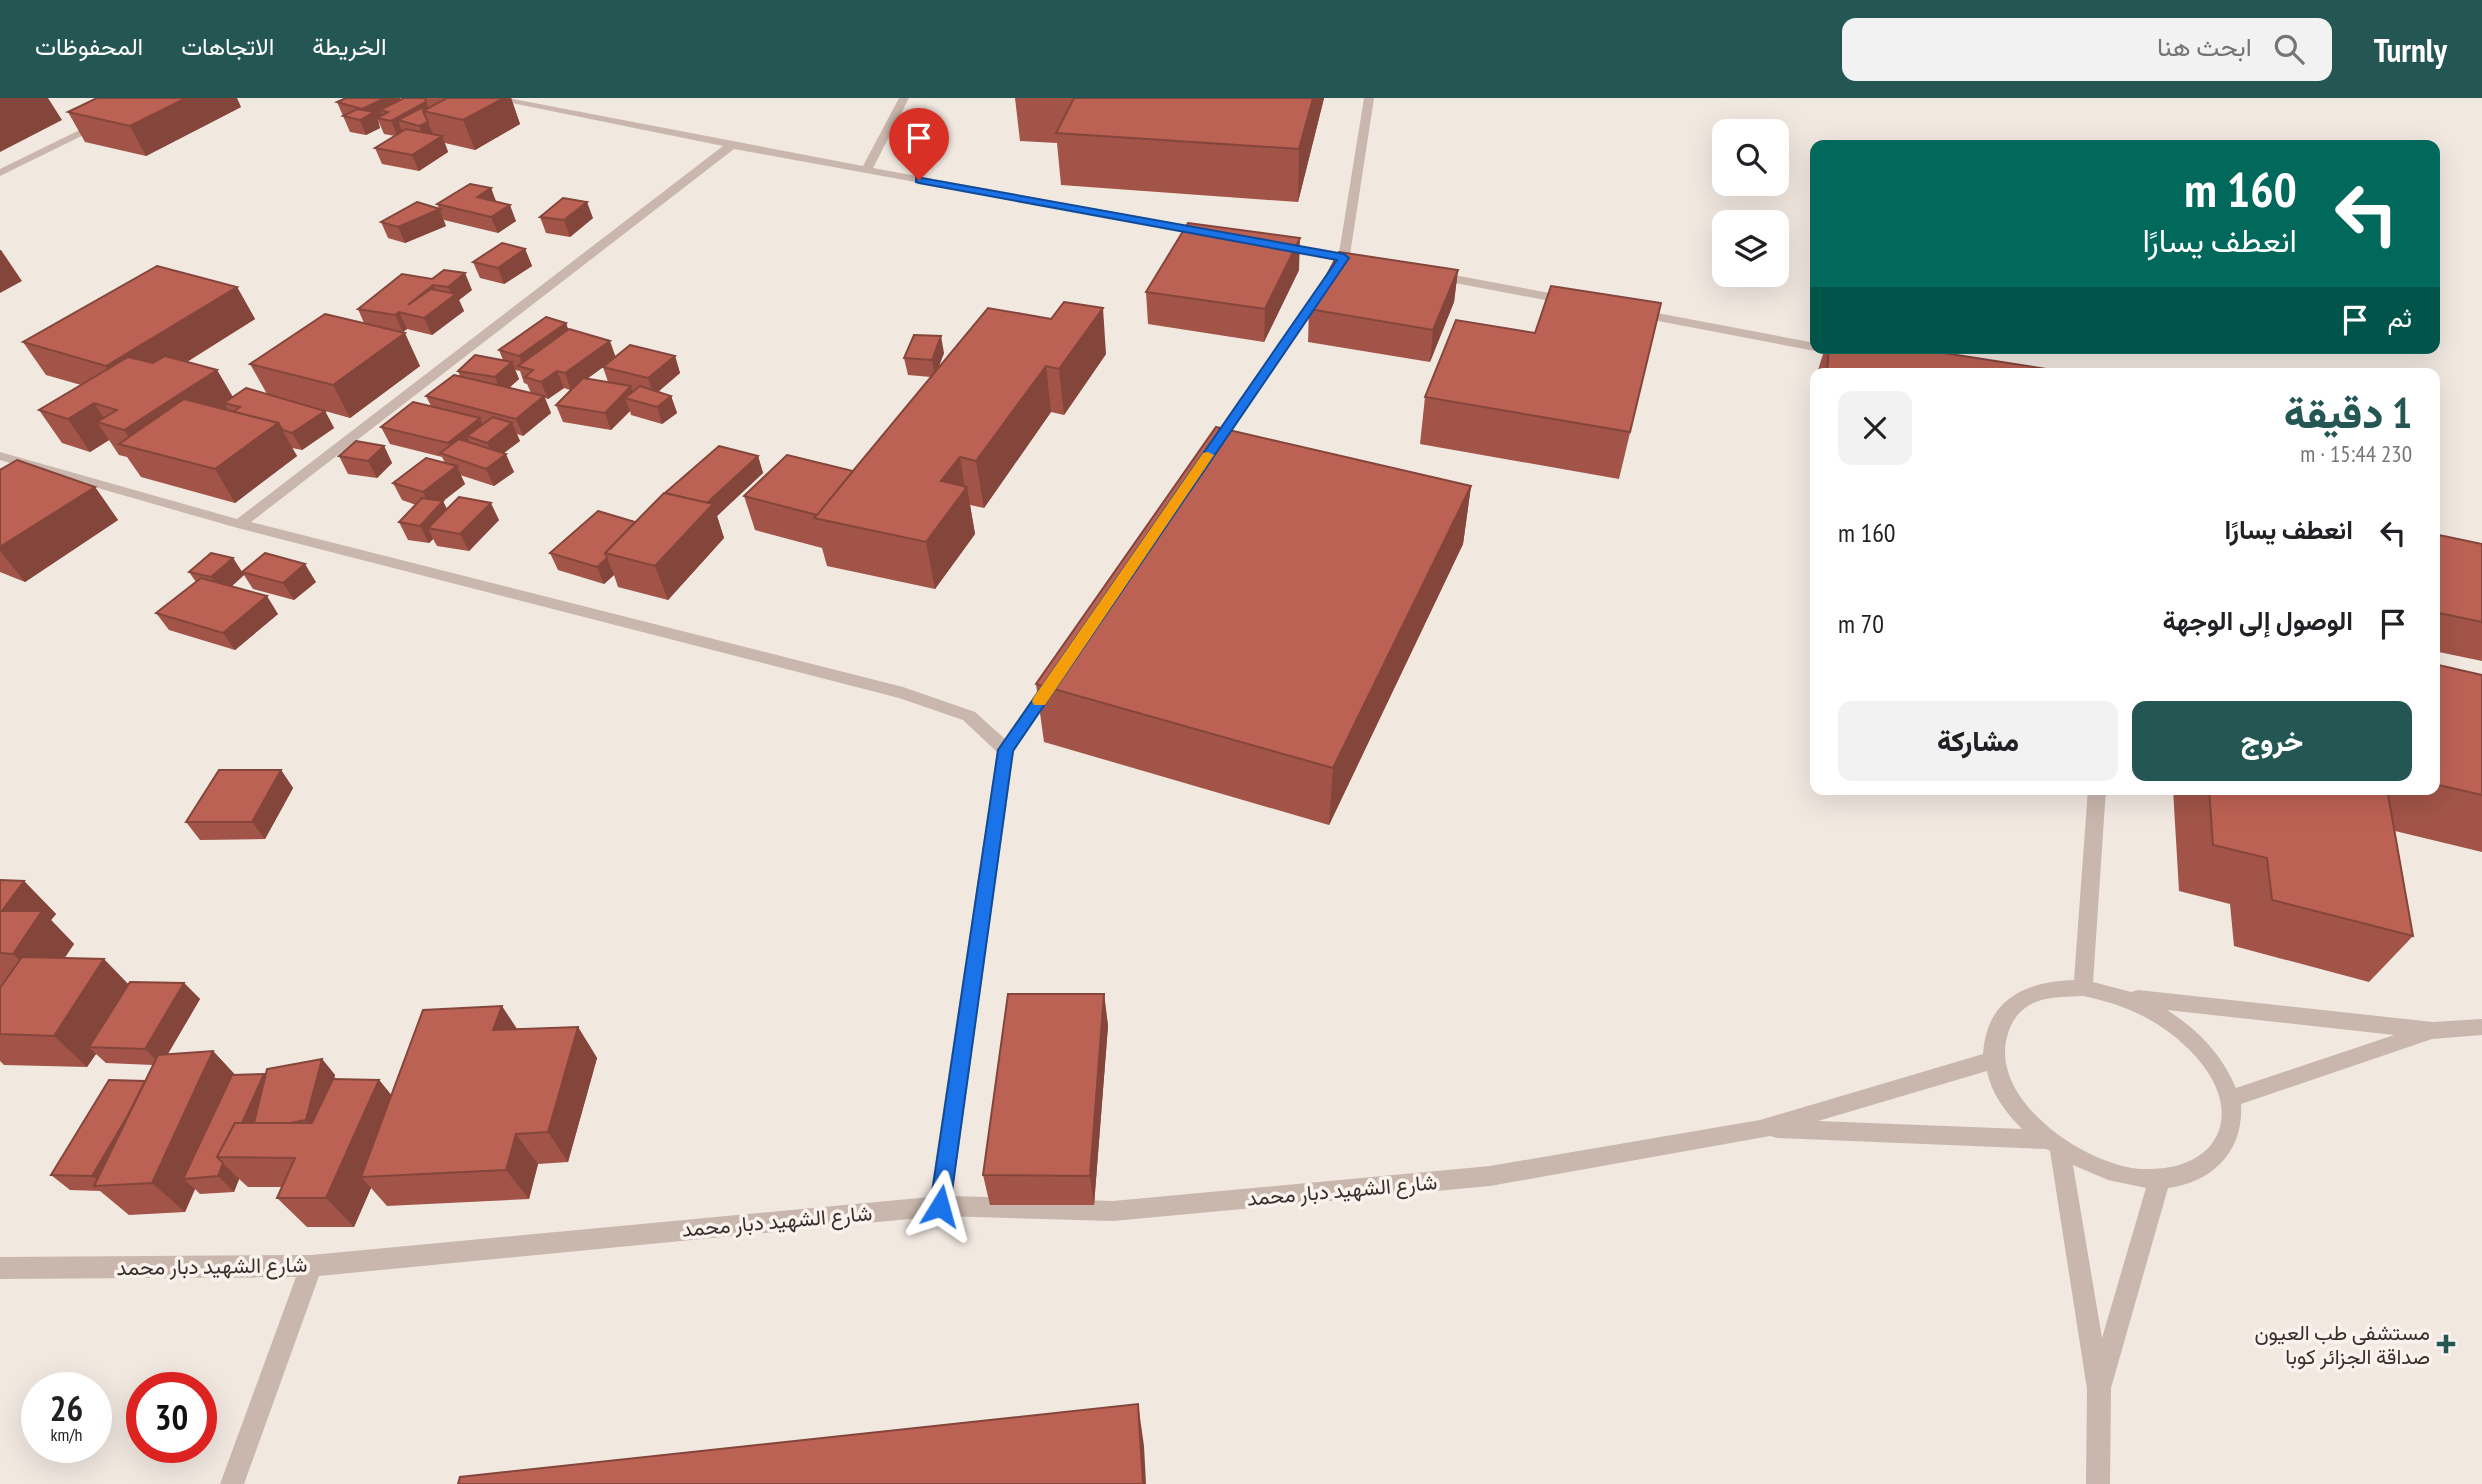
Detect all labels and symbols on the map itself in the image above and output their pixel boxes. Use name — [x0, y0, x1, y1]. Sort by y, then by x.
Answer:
pin — [889, 108, 949, 180]
street label: شارع الشهيد دبار محمد — [1246, 1168, 1438, 1213]
position arrow — [903, 1169, 977, 1243]
street label: شارع الشهيد دبار محمد — [681, 1199, 873, 1244]
street label: شارع الشهيد دبار محمد — [116, 1251, 308, 1282]
place label: مستشفى طب العيون صداقة الجزائر كوبا — [2254, 1319, 2430, 1370]
marker: مستشفى طب العيون صداقة الجزائر كوبا — [2436, 1334, 2456, 1354]
speed limit sign: 30 — [126, 1372, 217, 1463]

